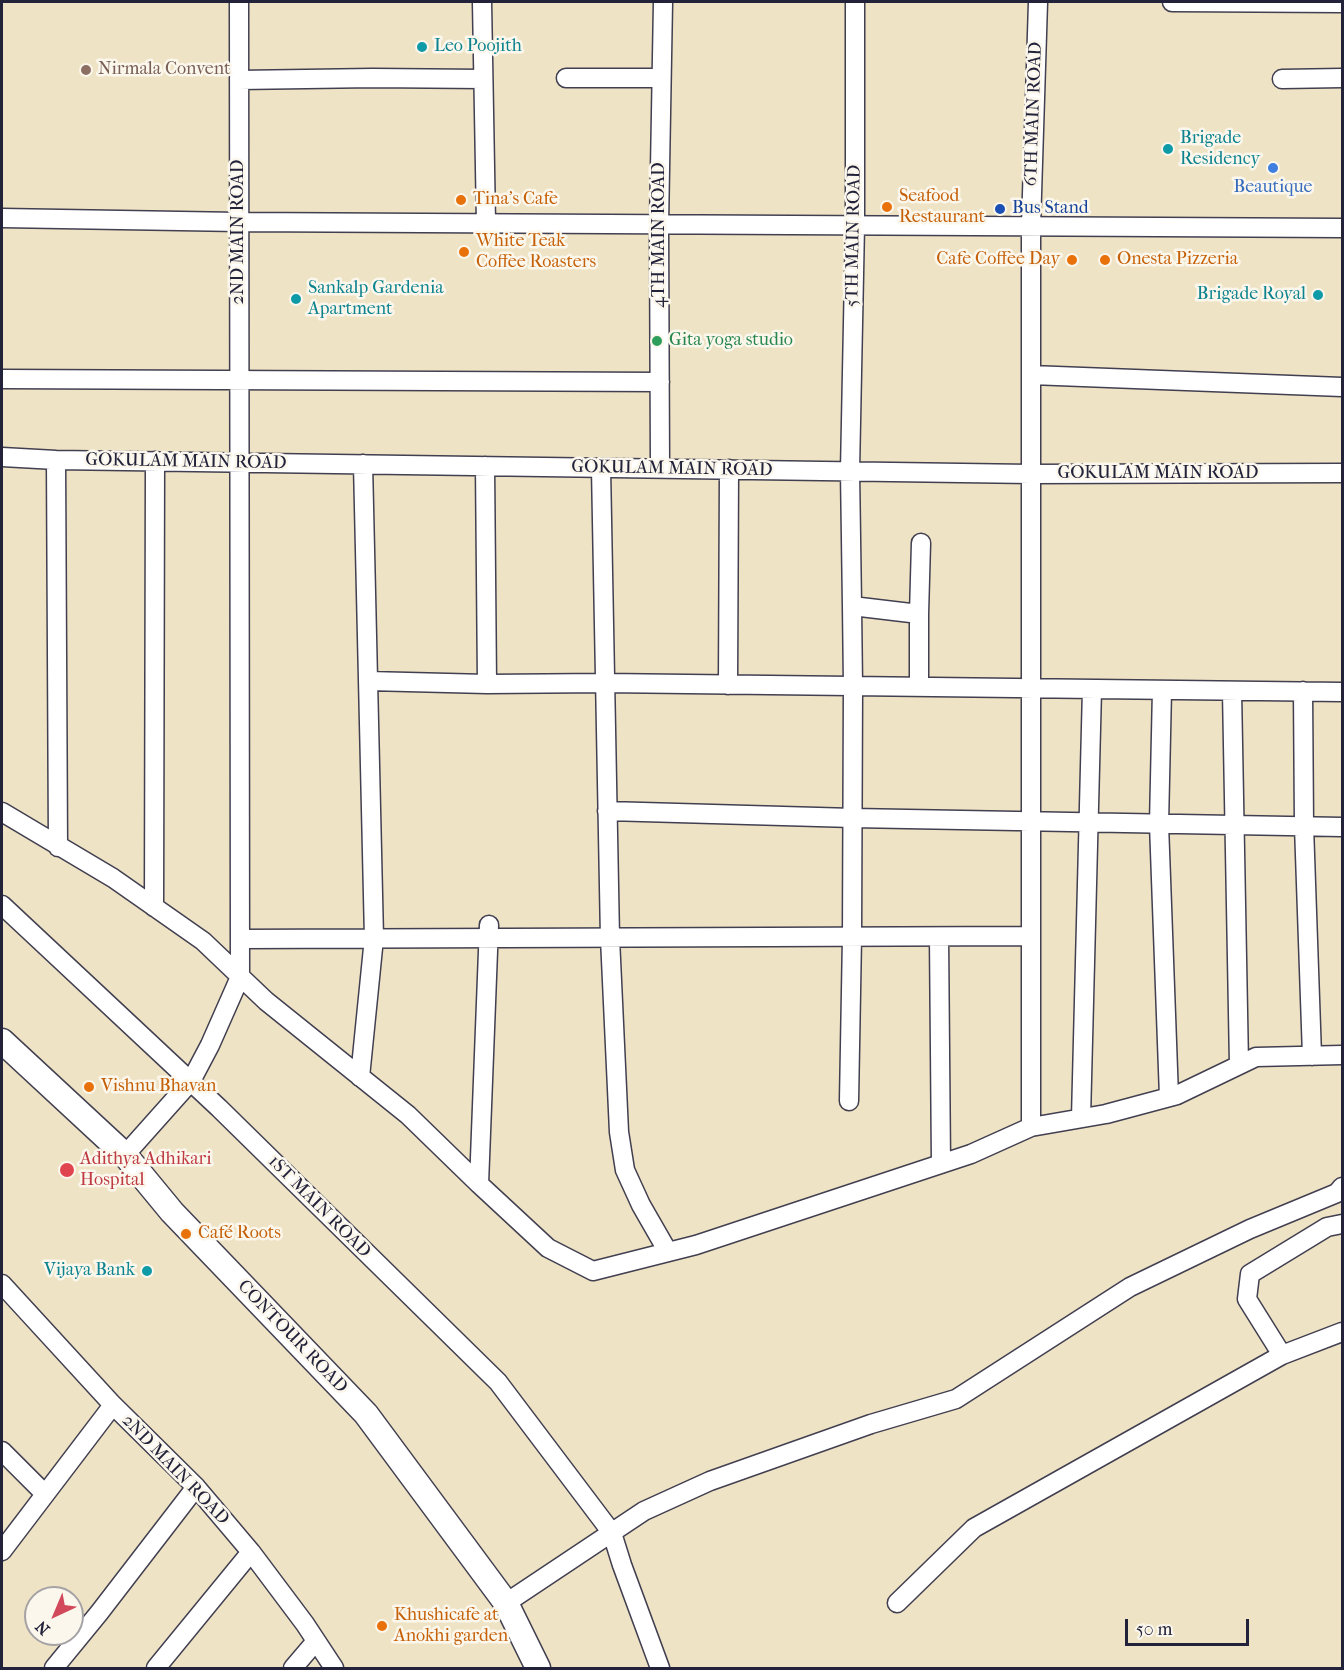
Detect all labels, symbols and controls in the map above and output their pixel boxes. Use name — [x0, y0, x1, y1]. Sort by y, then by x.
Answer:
place label: Leo Poojith — [434, 36, 522, 58]
marker: Leo Poojith — [415, 40, 429, 54]
street label: 6TH MAIN ROAD — [1021, 41, 1047, 187]
place label: Nirmala Convent — [98, 59, 230, 81]
marker: Nirmala Convent — [79, 63, 93, 77]
place label: Brigade Residency — [1180, 128, 1260, 170]
marker: Brigade Residency — [1161, 142, 1175, 156]
street label: 2ND MAIN ROAD — [228, 159, 250, 305]
marker: Beautique — [1266, 161, 1280, 175]
street label: 4TH MAIN ROAD — [649, 162, 671, 308]
street label: 5TH MAIN ROAD — [842, 165, 866, 307]
place label: Beautique — [1234, 177, 1312, 199]
place label: Seafood Restaurant — [899, 186, 985, 228]
place label: Tina's Cafe — [473, 189, 558, 211]
marker: Tina's Cafe — [454, 193, 468, 207]
place label: Bus Stand — [1012, 198, 1089, 220]
marker: Seafood Restaurant — [880, 200, 894, 214]
marker: Bus Stand — [993, 202, 1007, 216]
place label: White Teak Coffee Roasters — [476, 231, 596, 274]
marker: White Teak Coffee Roasters — [457, 245, 471, 259]
place label: Cafe Coffee Day — [936, 249, 1060, 271]
place label: Onesta Pizzeria — [1117, 249, 1238, 271]
marker: Cafe Coffee Day — [1065, 253, 1079, 267]
marker: Onesta Pizzeria — [1098, 253, 1112, 267]
place label: Sankalp Gardenia Apartment — [308, 278, 444, 320]
place label: Brigade Royal — [1197, 284, 1306, 306]
marker: Brigade Royal — [1311, 288, 1325, 302]
marker: Sankalp Gardenia Apartment — [289, 292, 303, 306]
place label: Gita yoga studio — [669, 330, 793, 352]
marker: Gita yoga studio — [650, 334, 664, 348]
street label: GOKULAM MAIN ROAD — [85, 449, 287, 475]
street label: GOKULAM MAIN ROAD — [571, 456, 773, 482]
street label: GOKULAM MAIN ROAD — [1057, 463, 1259, 485]
place label: Vishnu Bhavan — [101, 1076, 216, 1098]
marker: Vishnu Bhavan — [82, 1080, 96, 1094]
place label: Adithya Adhikari Hospital — [80, 1149, 212, 1192]
street label: 1ST MAIN ROAD — [263, 1151, 375, 1263]
marker: Adithya Adhikari Hospital — [58, 1161, 76, 1179]
place label: Café Roots — [198, 1223, 281, 1245]
marker: Café Roots — [179, 1227, 193, 1241]
place label: Vijaya Bank — [44, 1260, 135, 1282]
marker: Vijaya Bank — [140, 1264, 154, 1278]
street label: CONTOUR ROAD — [233, 1276, 351, 1398]
street label: 2ND MAIN ROAD — [117, 1410, 233, 1530]
north arrow — [24, 1586, 84, 1646]
place label: Khushicafe at Anokhi garden — [394, 1605, 508, 1648]
scale bar — [1128, 1607, 1252, 1645]
text: N — [32, 1617, 54, 1639]
marker: Khushicafe at Anokhi garden — [375, 1619, 389, 1633]
text: 50 m — [1136, 1619, 1172, 1640]

